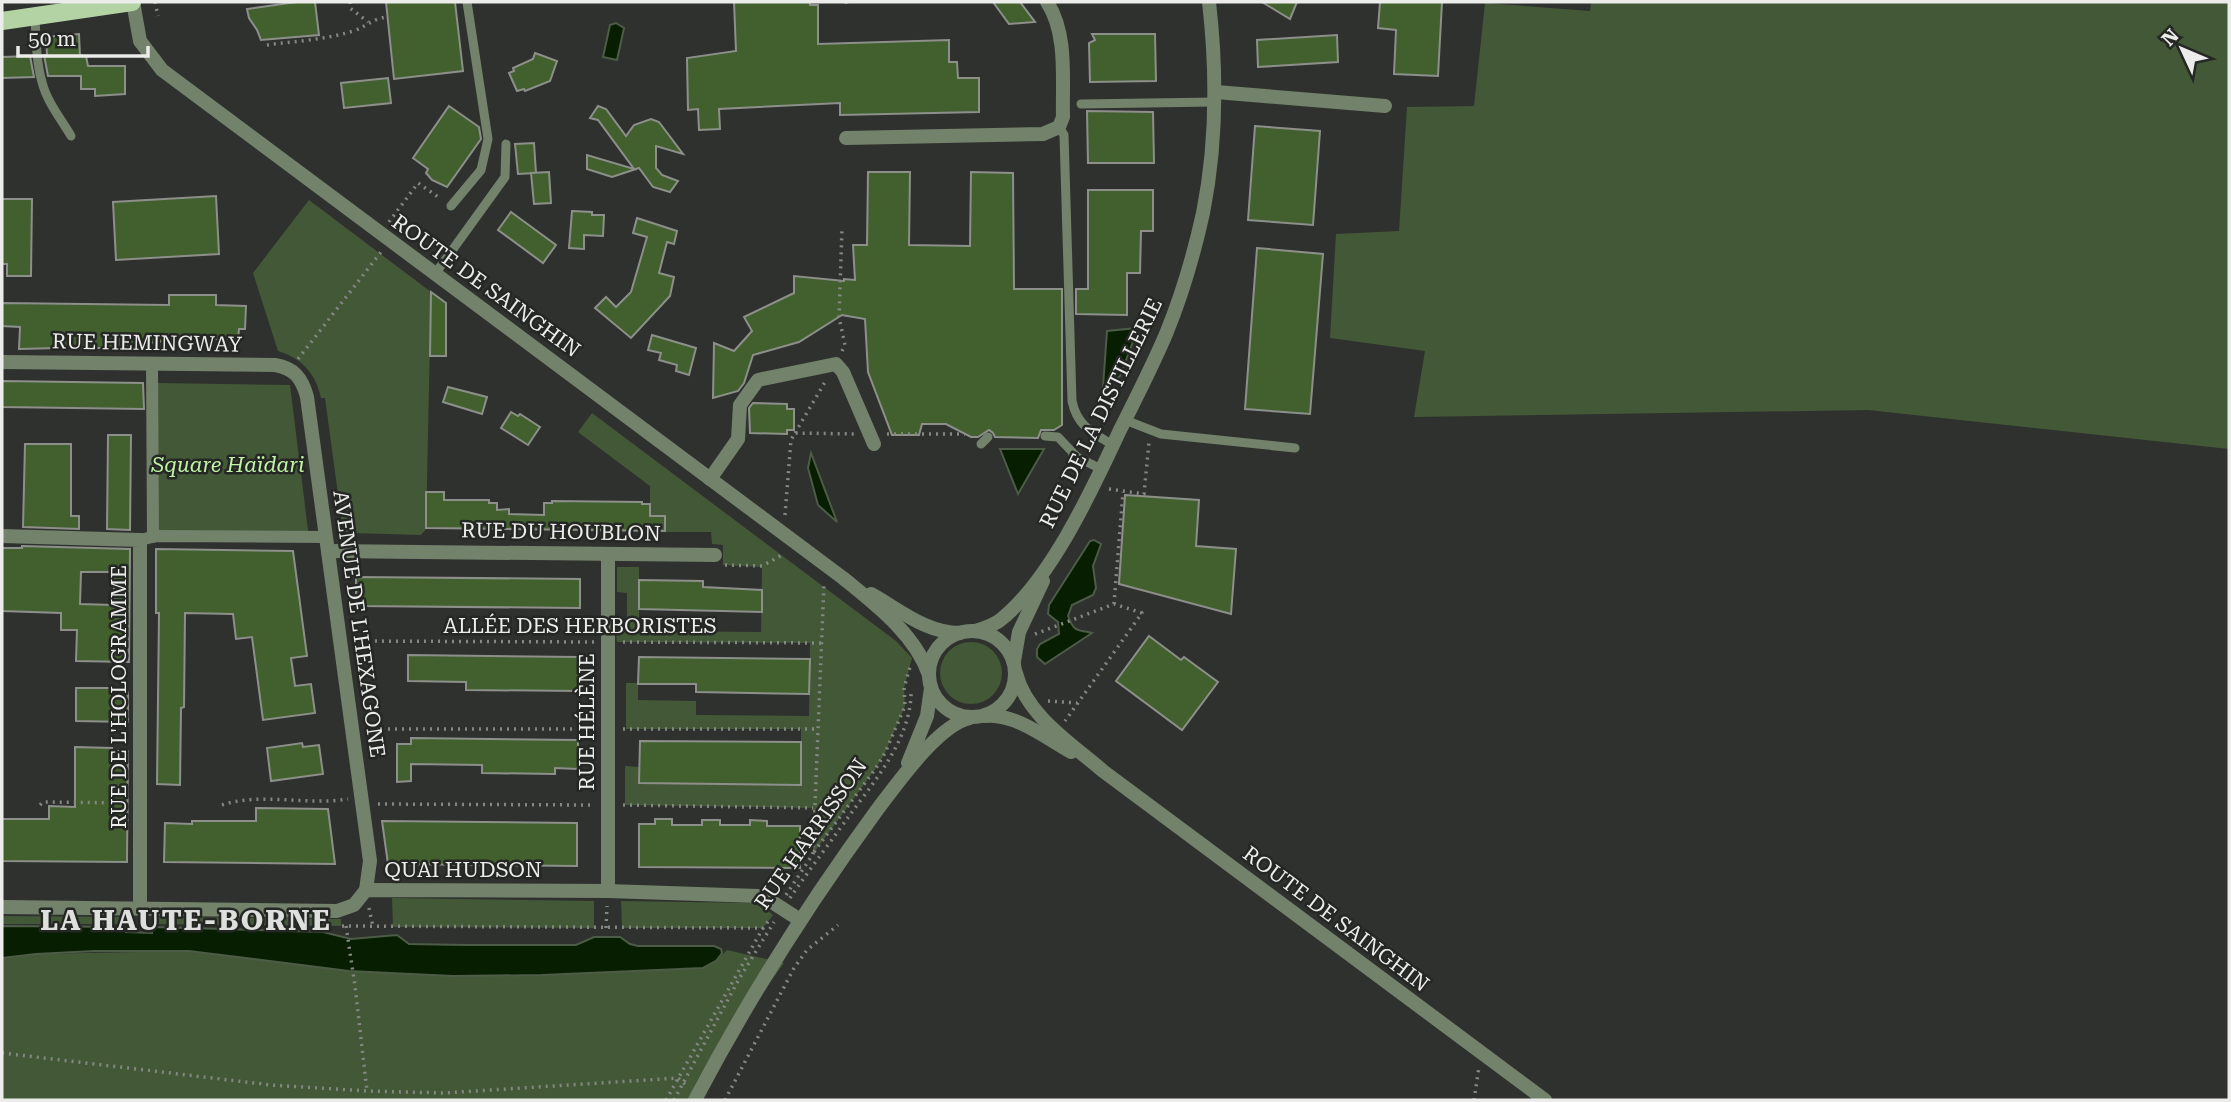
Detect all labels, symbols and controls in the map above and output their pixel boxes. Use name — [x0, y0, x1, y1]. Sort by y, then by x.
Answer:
scale bar — [18, 14, 147, 58]
north arrow — [2147, 14, 2217, 84]
text: N — [2157, 24, 2184, 51]
text: 50 m — [28, 27, 76, 51]
street label: ROUTE DE SAINGHIN — [387, 210, 585, 362]
street label: RUE DE LA DISTILLERIE — [1035, 294, 1167, 532]
street label: RUE HEMINGWAY — [52, 329, 243, 357]
park label: Square Haïdari — [150, 453, 305, 477]
street label: AVENUE DE L'HEXAGONE — [328, 489, 390, 759]
street label: RUE DU HOUBLON — [461, 518, 661, 546]
street label: RUE DE L'HOLOGRAMME — [107, 565, 131, 829]
street label: ALLÉE DES HERBORISTES — [443, 613, 717, 638]
street label: RUE HÉLÈNE — [574, 653, 599, 791]
street label: RUE HARRISSON — [750, 754, 872, 914]
street label: ROUTE DE SAINGHIN — [1238, 841, 1434, 997]
street label: QUAI HUDSON — [384, 858, 542, 882]
district label: LA HAUTE-BORNE — [40, 904, 332, 937]

